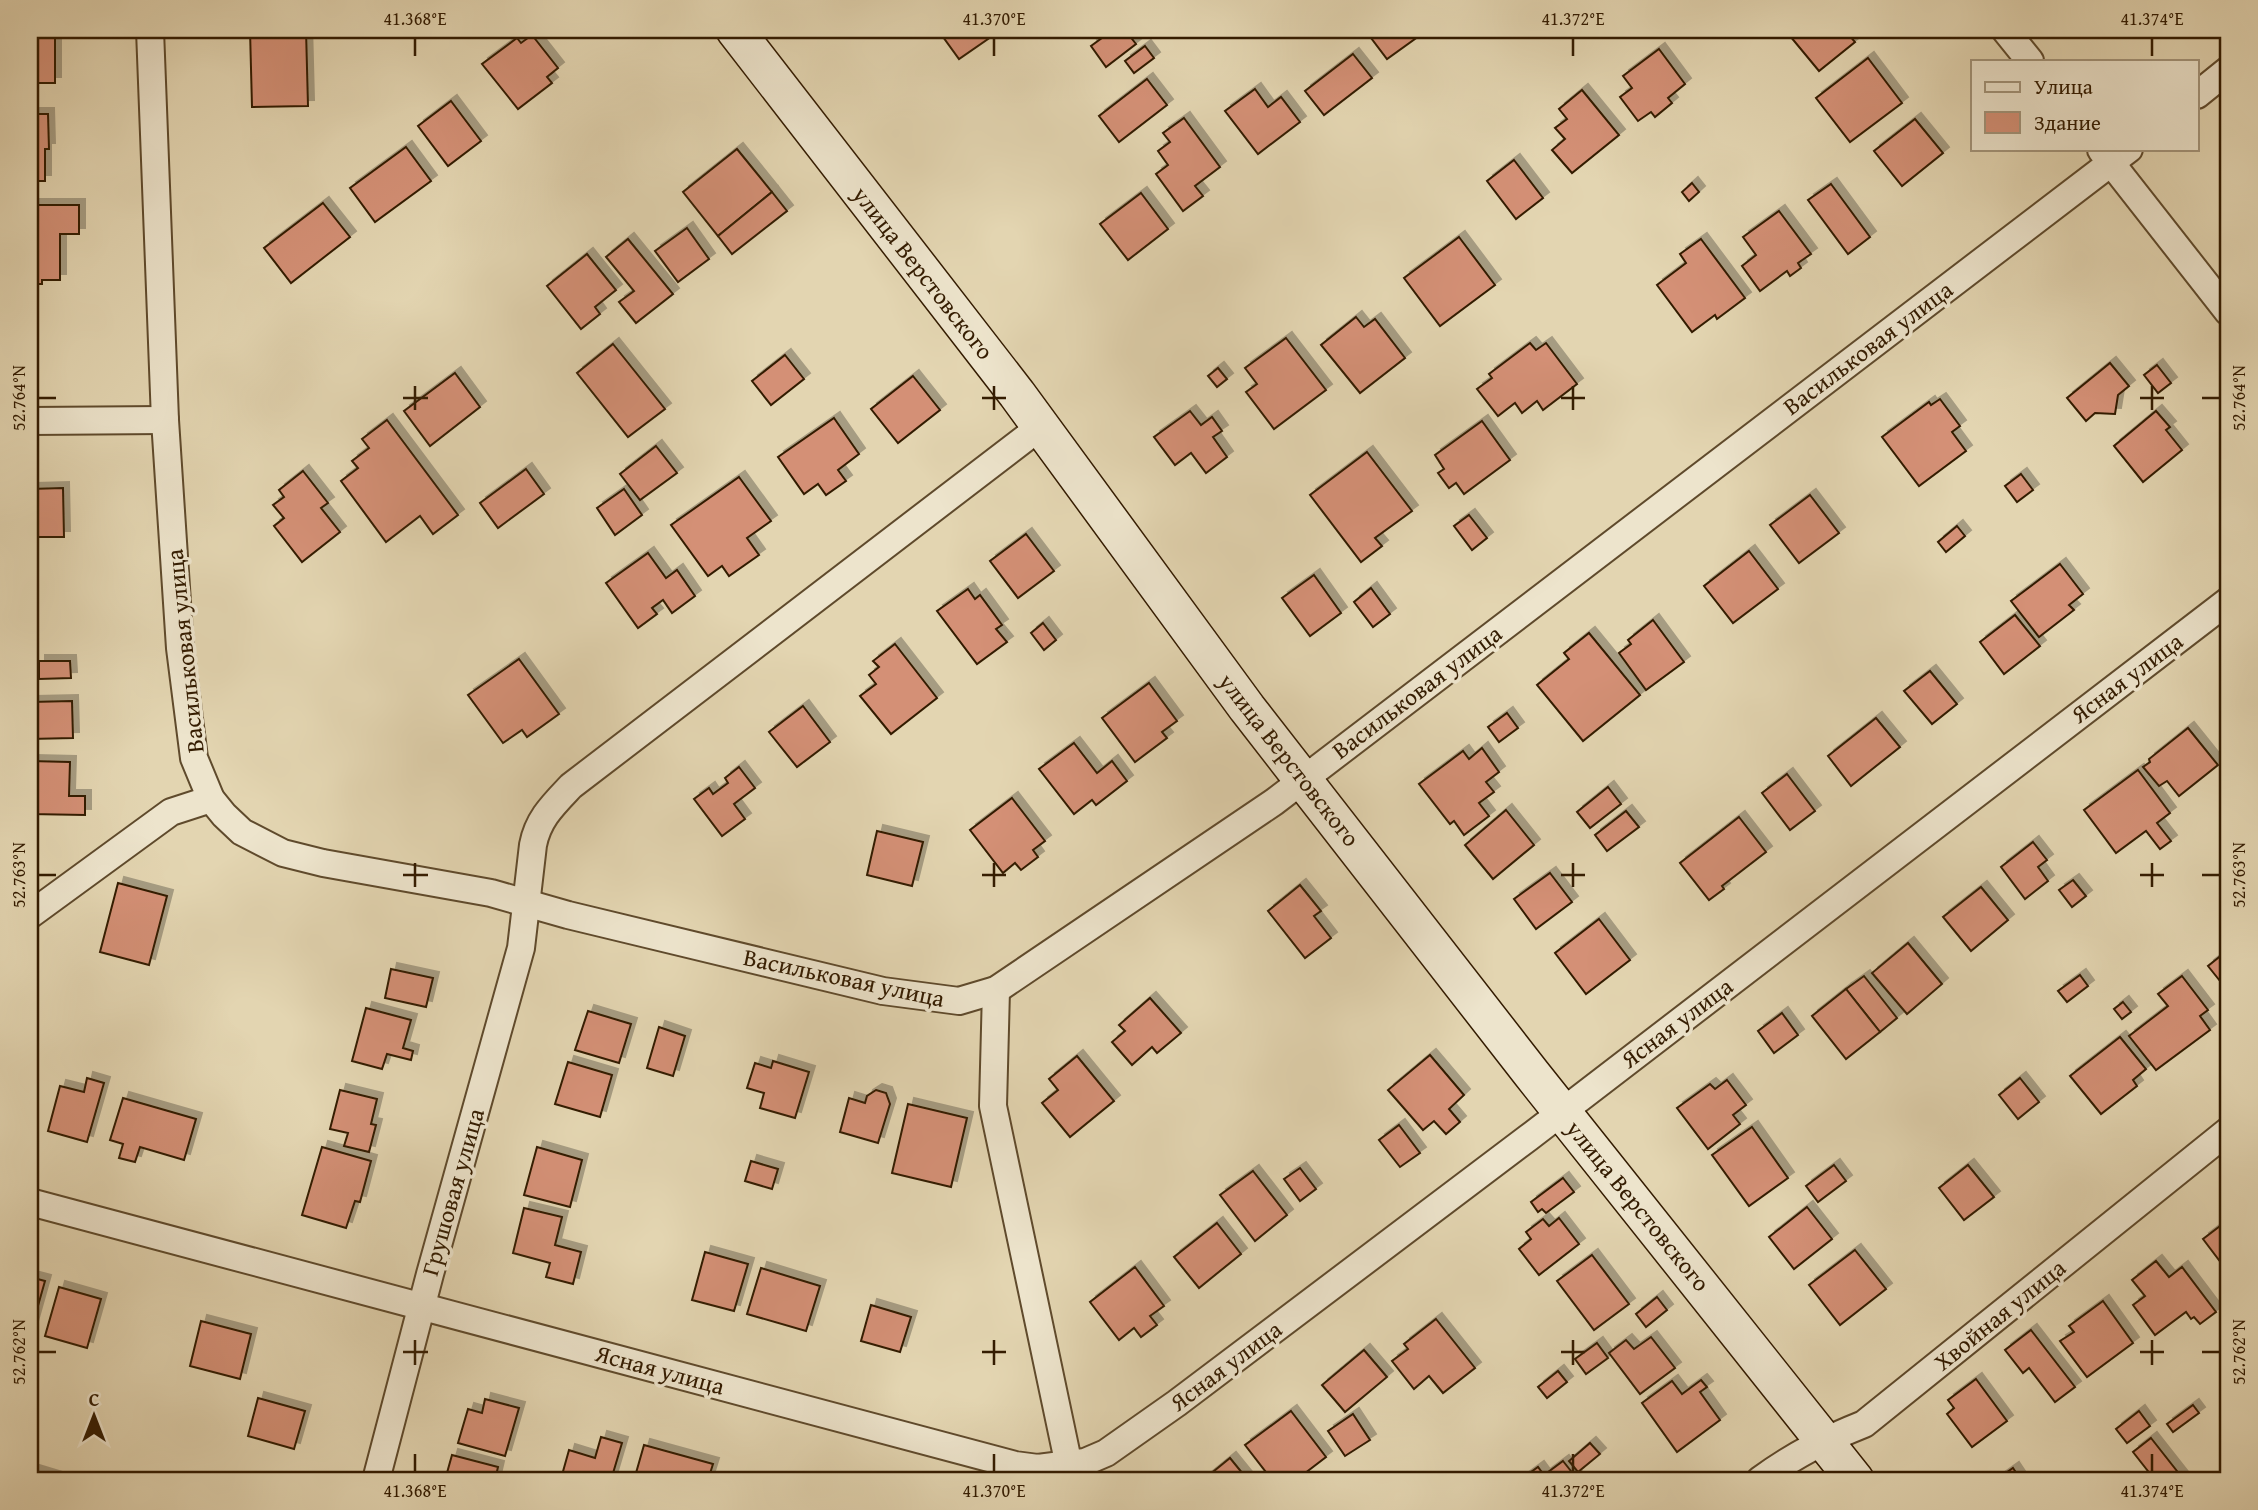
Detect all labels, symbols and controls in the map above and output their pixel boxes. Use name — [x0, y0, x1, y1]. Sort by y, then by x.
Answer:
text: 41.368°E — [383, 5, 447, 32]
text: 41.370°E — [962, 5, 1026, 32]
text: 41.372°E — [1541, 5, 1605, 32]
text: 41.374°E — [2120, 5, 2184, 32]
legend — [1971, 60, 2198, 150]
text: Улица — [2034, 71, 2093, 102]
text: Здание — [2034, 107, 2101, 138]
street label: улица Верстовского — [844, 178, 1002, 367]
street label: Васильковая улица — [1775, 272, 1960, 423]
text: 52.764°N — [5, 365, 32, 431]
text: 52.764°N — [2225, 365, 2252, 431]
street label: Васильковая улица — [156, 547, 213, 755]
street label: Васильковая улица — [1324, 616, 1509, 767]
street label: Ясная улица — [2063, 623, 2191, 732]
street label: улица Верстовского — [1210, 665, 1368, 854]
text: 52.763°N — [5, 842, 32, 908]
text: 52.763°N — [2225, 842, 2252, 908]
street label: Васильковая улица — [740, 939, 948, 1016]
street label: Ясная улица — [1613, 968, 1741, 1077]
street label: Грушовая улица — [412, 1104, 493, 1280]
street label: улица Верстовского — [1557, 1112, 1719, 1299]
street label: Хвойная улица — [1926, 1250, 2074, 1379]
street label: Ясная улица — [1162, 1311, 1290, 1420]
text: 52.762°N — [5, 1319, 32, 1385]
text: 52.762°N — [2225, 1319, 2252, 1385]
street label: Ясная улица — [591, 1335, 729, 1404]
north arrow — [60, 1380, 130, 1450]
text: С — [89, 1385, 100, 1413]
text: 41.368°E — [383, 1477, 447, 1504]
text: 41.370°E — [962, 1477, 1026, 1504]
text: 41.372°E — [1541, 1477, 1605, 1504]
text: 41.374°E — [2120, 1477, 2184, 1504]

